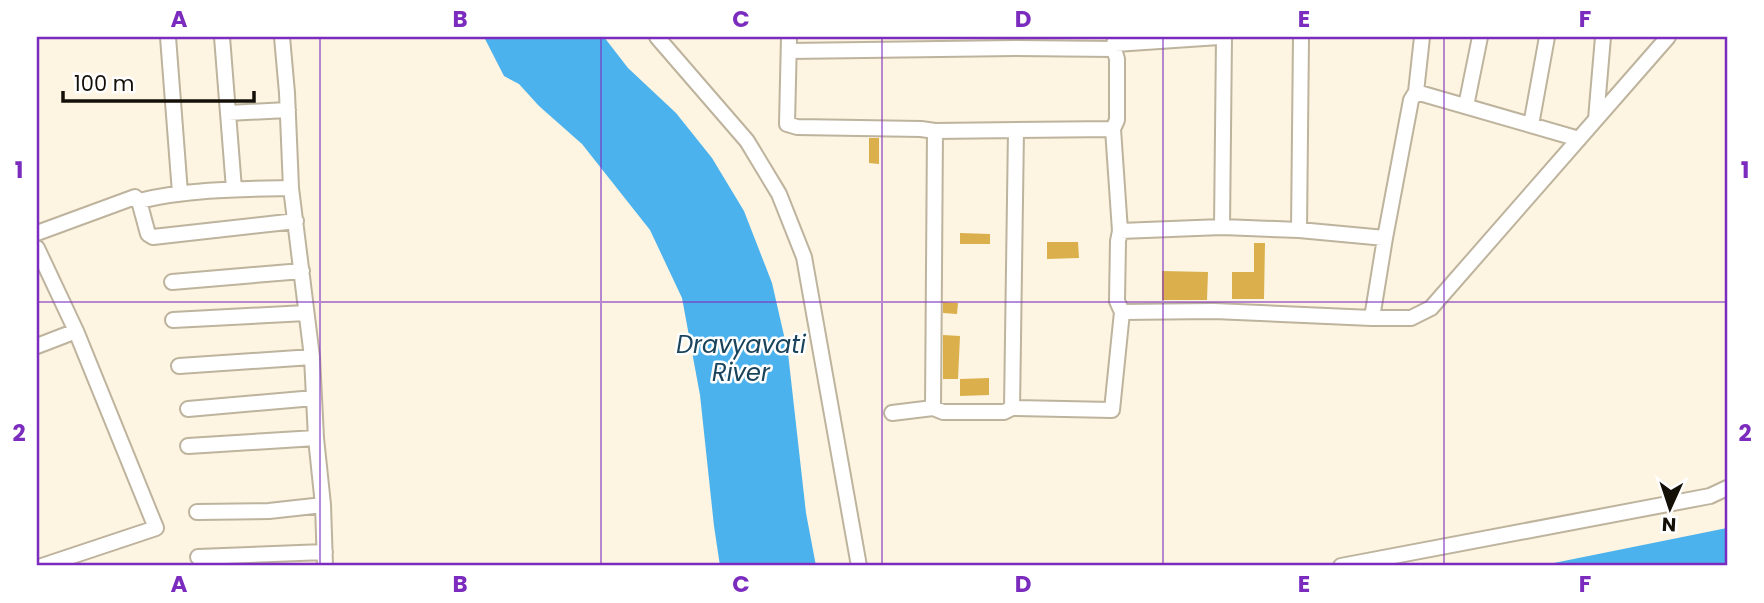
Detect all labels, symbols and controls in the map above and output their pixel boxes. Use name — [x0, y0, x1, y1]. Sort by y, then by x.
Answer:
text: A — [171, 3, 188, 35]
text: B — [452, 3, 468, 35]
text: C — [732, 3, 750, 35]
text: D — [1015, 3, 1031, 35]
text: E — [1298, 3, 1310, 35]
text: F — [1579, 3, 1591, 35]
scale bar — [63, 60, 254, 104]
text: 100 m — [74, 69, 134, 98]
text: 1 — [15, 154, 23, 186]
text: 1 — [1741, 154, 1749, 186]
water label: Dravyavati River — [676, 328, 807, 389]
text: 2 — [12, 417, 26, 449]
text: 2 — [1738, 417, 1752, 449]
north arrow — [1634, 474, 1704, 544]
text: N — [1661, 511, 1677, 538]
text: A — [171, 568, 188, 600]
text: B — [452, 568, 468, 600]
text: C — [732, 568, 750, 600]
text: D — [1015, 568, 1031, 600]
text: E — [1298, 568, 1310, 600]
text: F — [1579, 568, 1591, 600]

